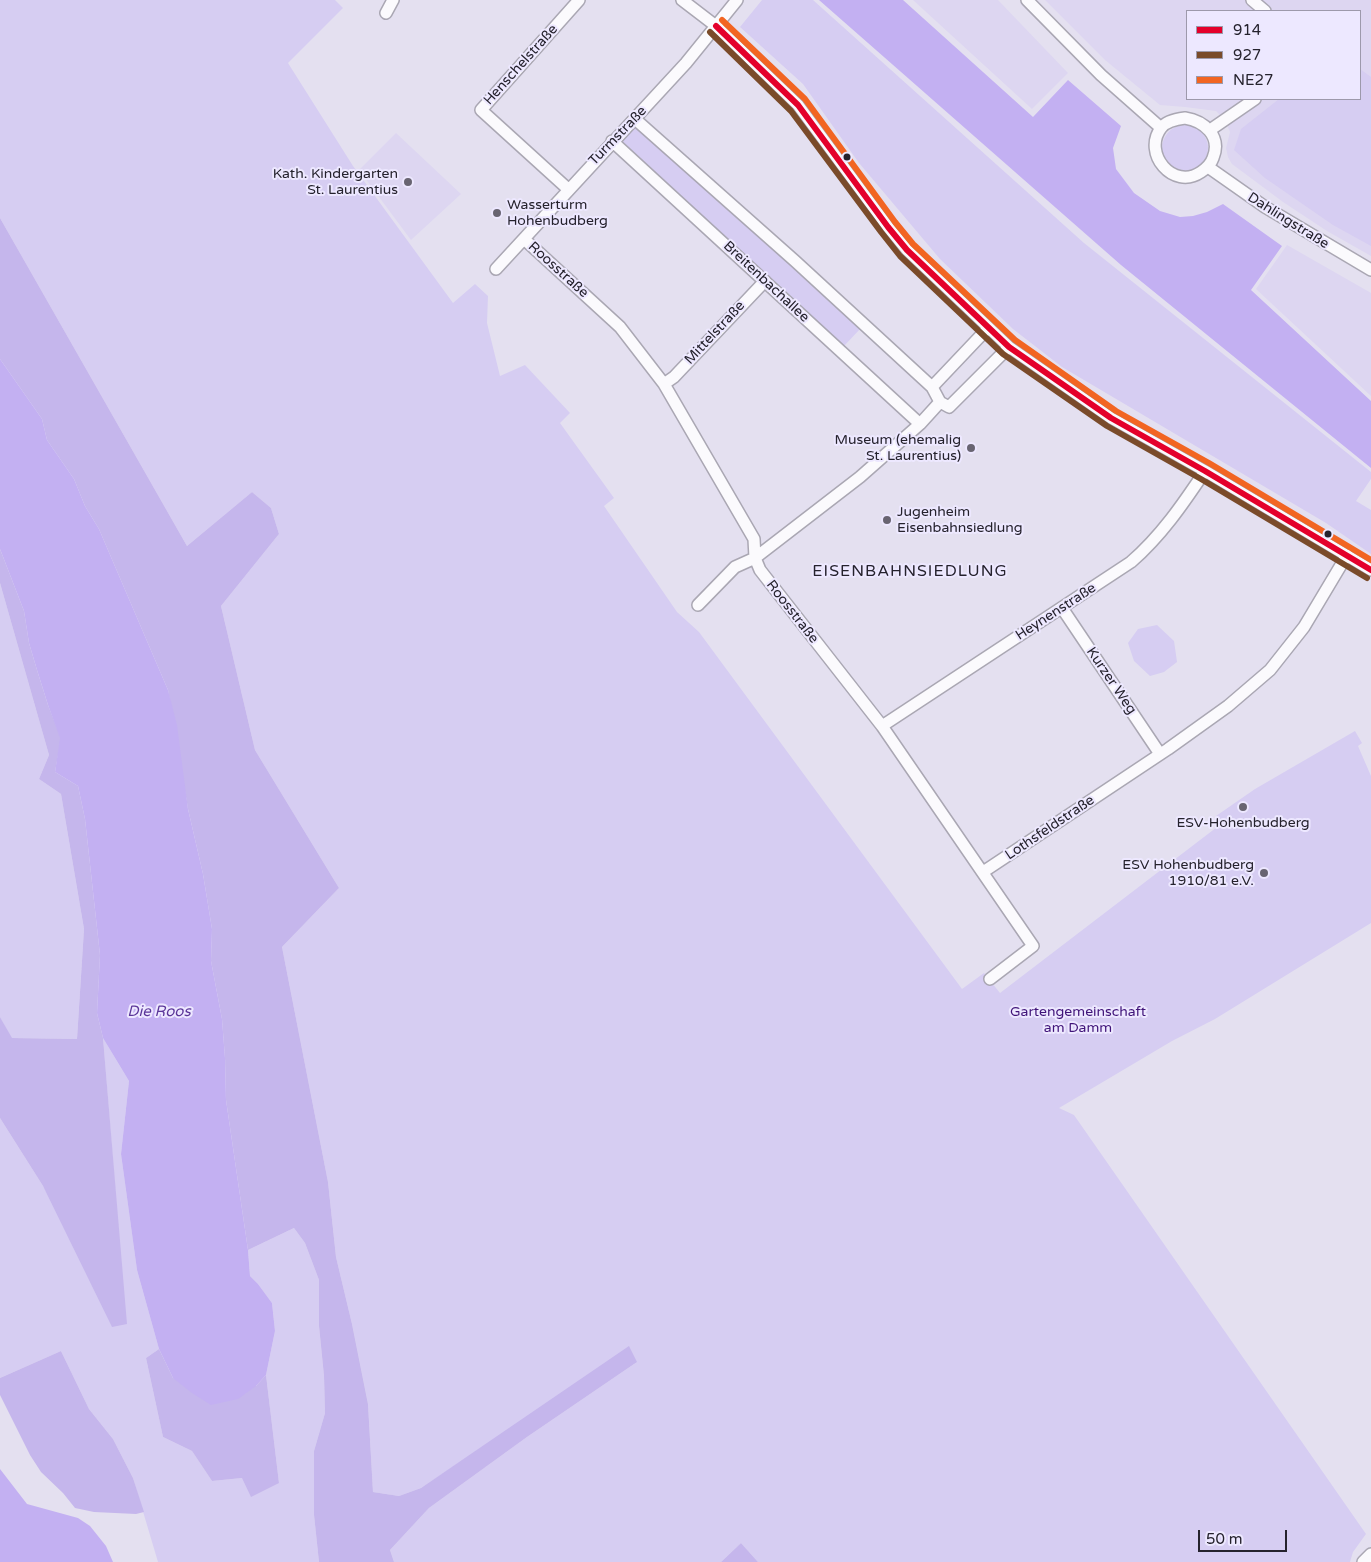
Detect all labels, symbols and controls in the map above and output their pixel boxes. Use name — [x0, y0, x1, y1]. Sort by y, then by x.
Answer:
legend — [1186, 10, 1361, 100]
street label: Henschelstraße — [480, 21, 562, 109]
text: 914 — [1233, 21, 1261, 39]
text: 927 — [1233, 46, 1261, 64]
text: NE27 — [1233, 71, 1273, 89]
street label: Turmstraße — [586, 103, 650, 169]
unlabelled marker — [842, 152, 852, 162]
place label: Kath. Kindergarten St. Laurentius — [273, 166, 398, 198]
marker: Kath. Kindergarten St. Laurentius — [402, 176, 414, 188]
street label: Dahlingstraße — [1244, 189, 1332, 253]
place label: Wasserturm Hohenbudberg — [507, 197, 608, 230]
marker: Wasserturm Hohenbudberg — [491, 207, 503, 219]
street label: Breitenbachallee — [720, 238, 812, 326]
street label: Roosstraße — [524, 239, 592, 301]
street label: Mittelstraße — [681, 298, 749, 368]
place label: Museum (ehemalig St. Laurentius) — [835, 432, 961, 464]
marker: Museum (ehemalig St. Laurentius) — [965, 442, 977, 454]
place label: Jugenheim Eisenbahnsiedlung — [897, 504, 1023, 536]
marker: Jugenheim Eisenbahnsiedlung — [881, 514, 893, 526]
unlabelled marker — [1323, 529, 1333, 539]
district label: EISENBAHNSIEDLUNG — [810, 562, 1010, 582]
street label: Roosstraße — [762, 577, 822, 647]
street label: Heynenstraße — [1013, 580, 1099, 644]
street label: Kurzer Weg — [1082, 644, 1140, 718]
street label: Lothsfeldstraße — [1002, 792, 1098, 864]
marker: ESV-Hohenbudberg — [1237, 801, 1249, 813]
place label: ESV-Hohenbudberg — [1176, 815, 1310, 831]
place label: ESV Hohenbudberg 1910/81 e.V. — [1122, 857, 1254, 890]
marker: ESV Hohenbudberg 1910/81 e.V. — [1258, 867, 1270, 879]
water label: Die Roos — [127, 1003, 191, 1021]
park label: Gartengemeinschaft am Damm — [1010, 1004, 1146, 1036]
scale bar — [1201, 1520, 1290, 1552]
text: 50 m — [1206, 1530, 1243, 1548]

